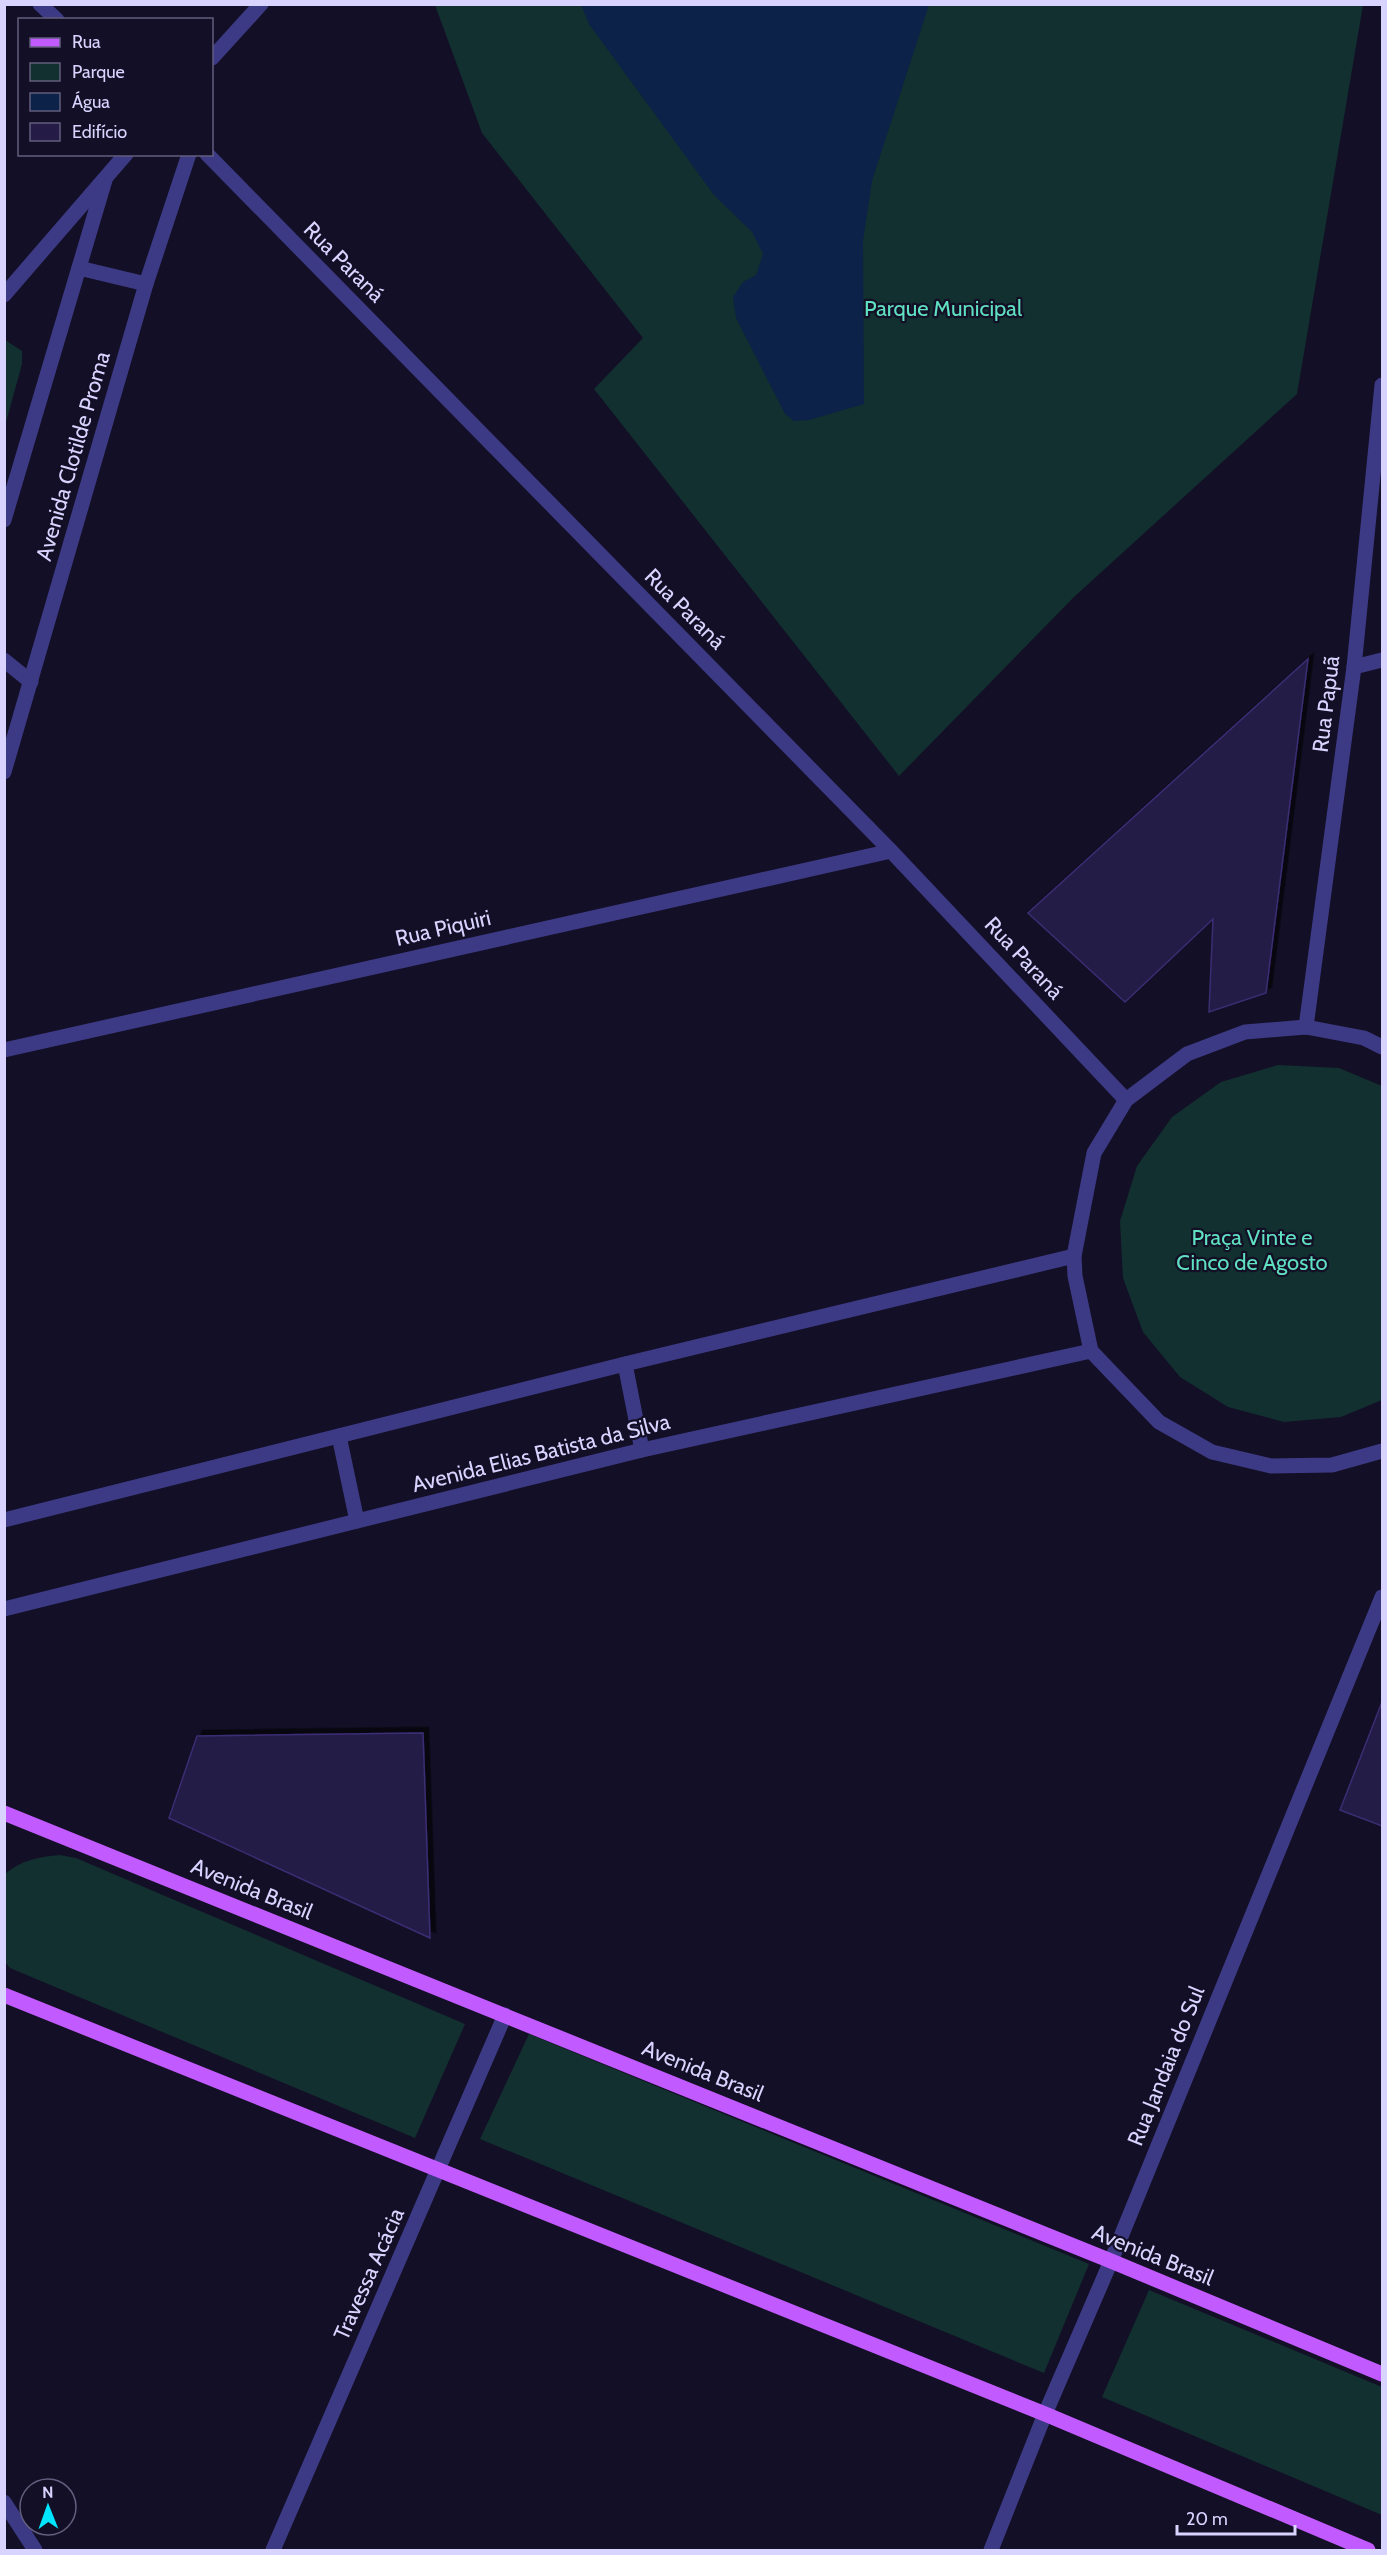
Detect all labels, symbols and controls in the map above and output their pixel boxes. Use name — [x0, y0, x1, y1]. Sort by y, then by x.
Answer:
legend — [18, 18, 213, 156]
text: Rua — [72, 31, 101, 53]
text: Parque — [72, 61, 125, 83]
text: Água — [72, 91, 110, 113]
text: Edifício — [72, 121, 127, 143]
street label: Rua Paraná — [298, 216, 390, 308]
park label: Parque Municipal — [864, 295, 1023, 322]
street label: Avenida Clotilde Proma — [30, 348, 116, 564]
street label: Rua Paraná — [639, 563, 731, 655]
street label: Rua Papuã — [1307, 654, 1345, 754]
street label: Rua Piquiri — [393, 904, 493, 952]
street label: Rua Paraná — [979, 911, 1069, 1005]
park label: Praça Vinte e Cinco de Agosto — [1176, 1224, 1328, 1276]
street label: Avenida Elias Batista da Silva — [409, 1408, 673, 1498]
street label: Avenida Brasil — [187, 1852, 317, 1926]
street label: Rua Jandaia do Sul — [1122, 1981, 1211, 2150]
street label: Avenida Brasil — [638, 2034, 768, 2108]
street label: Travessa Acácia — [328, 2204, 410, 2344]
street label: Avenida Brasil — [1088, 2218, 1218, 2292]
north arrow — [18, 2477, 78, 2537]
text: N — [42, 2483, 54, 2502]
scale bar — [1177, 2498, 1296, 2536]
text: 20 m — [1186, 2508, 1228, 2530]

